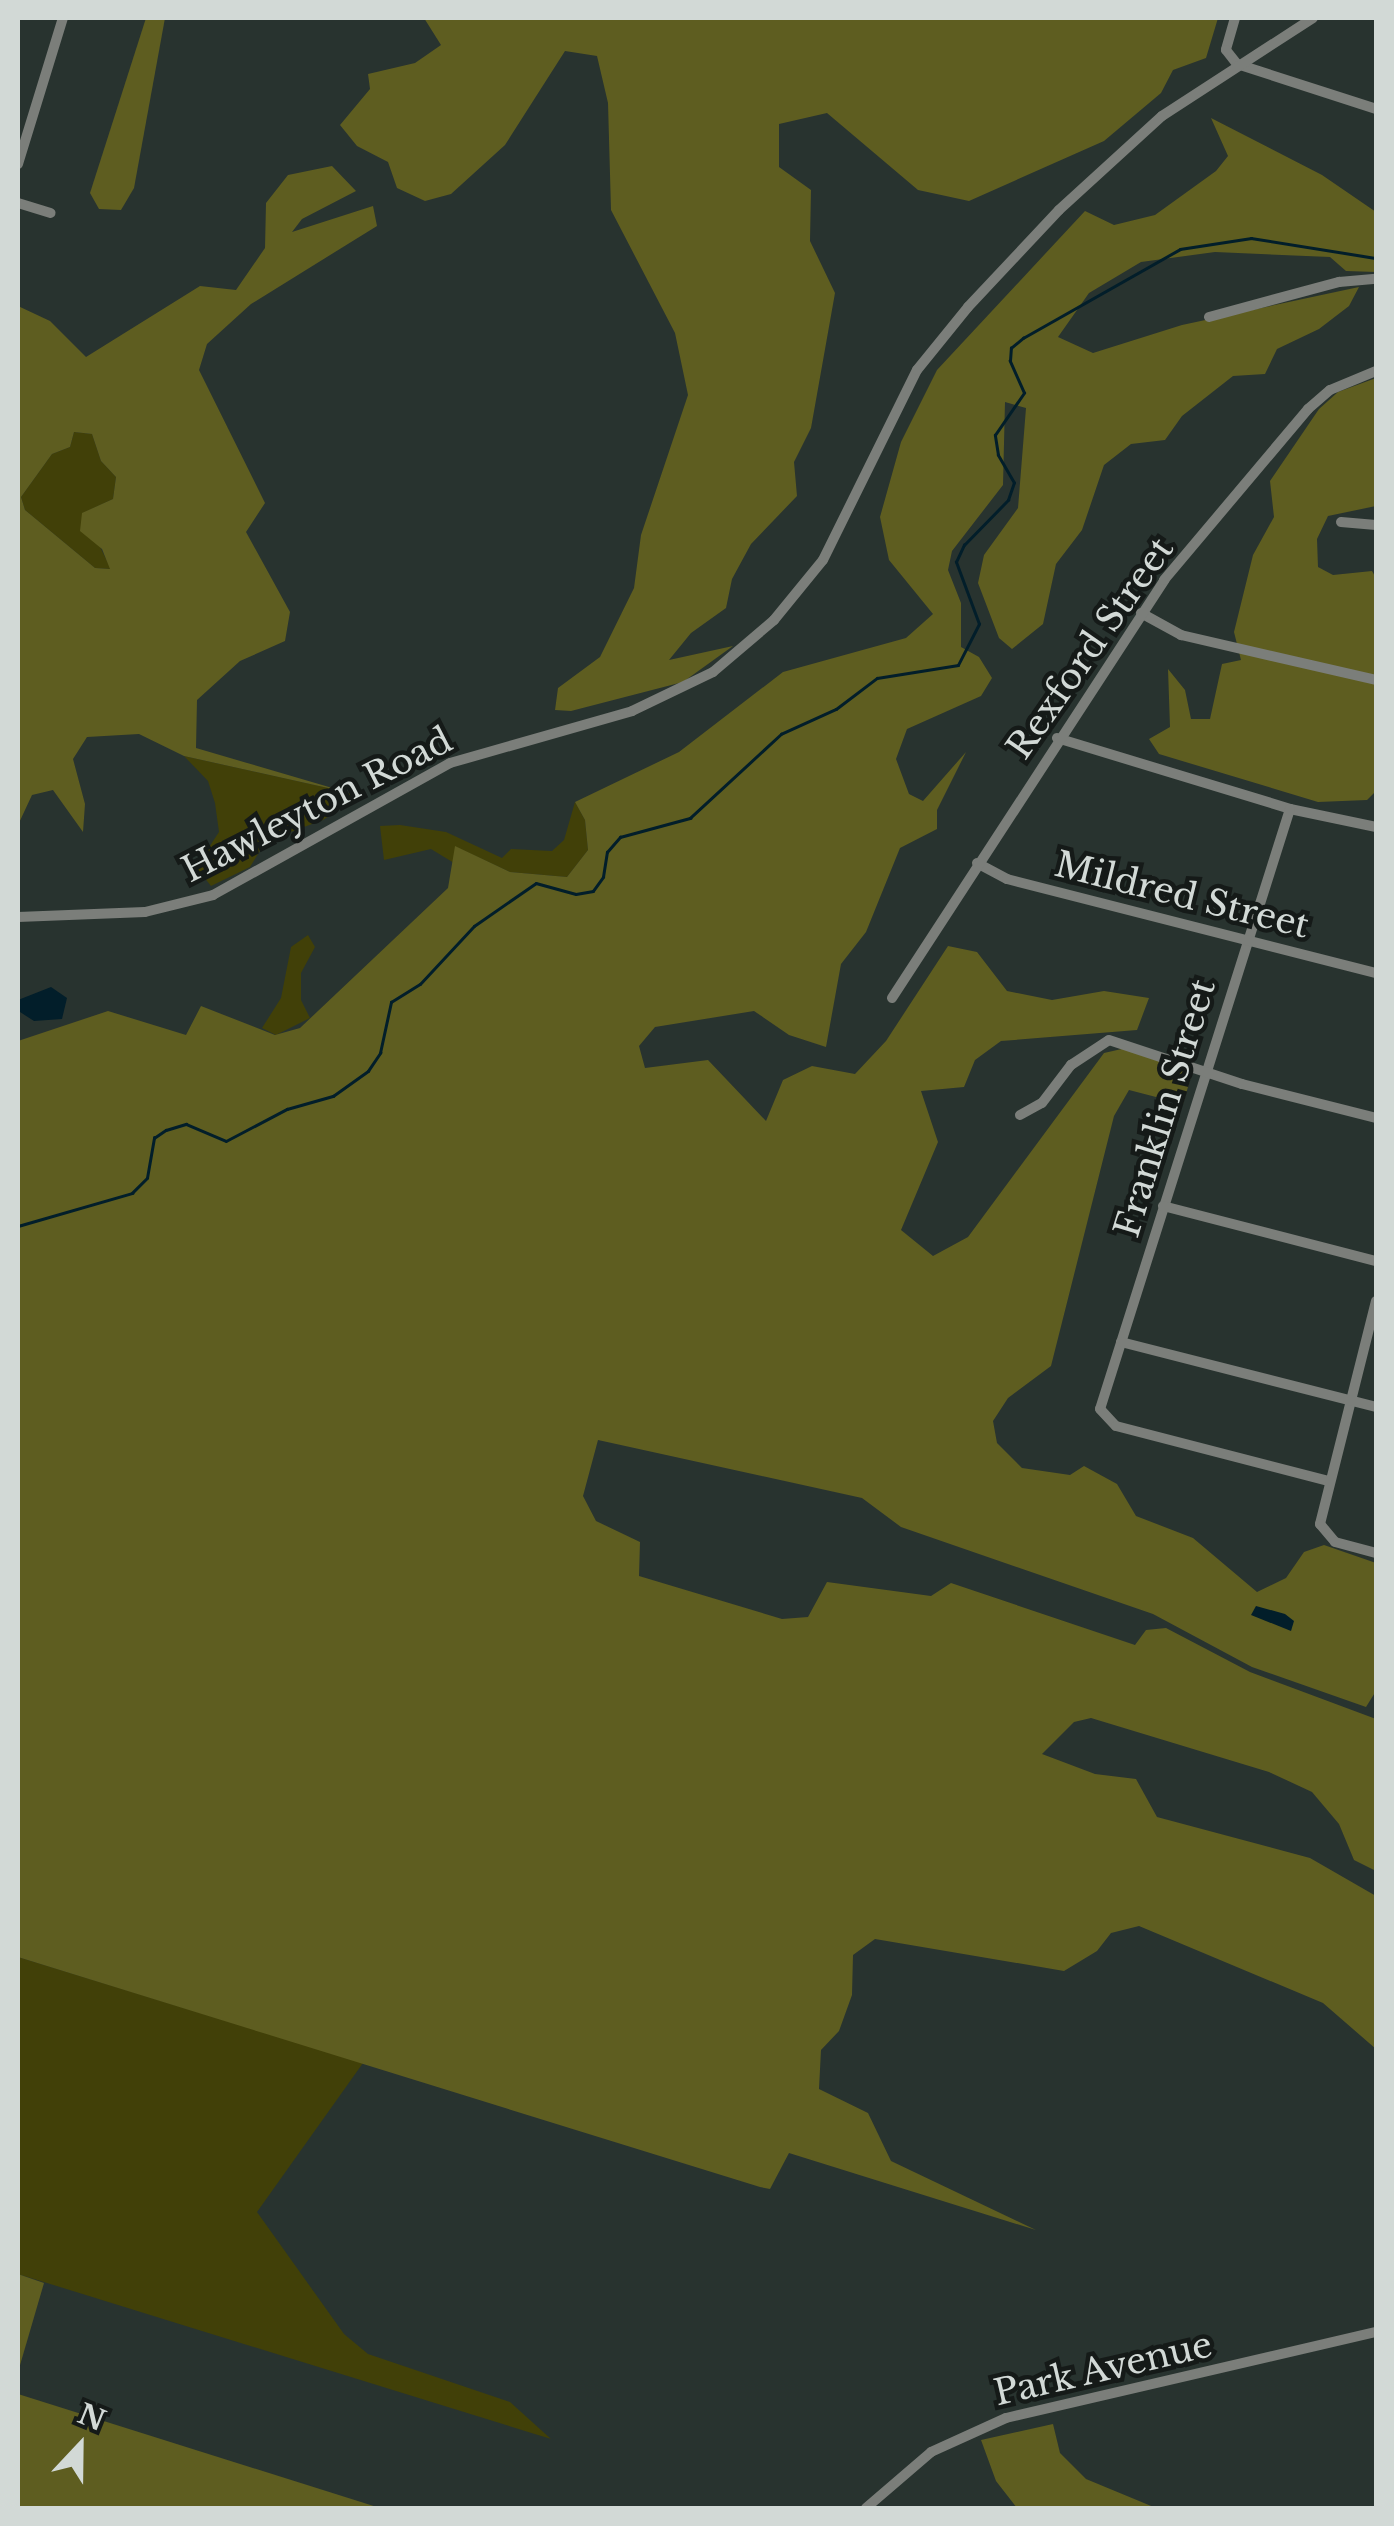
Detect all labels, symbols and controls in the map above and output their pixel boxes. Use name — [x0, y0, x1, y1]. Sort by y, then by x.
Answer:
street label: Rexford Street — [998, 529, 1182, 767]
street label: Hawleyton Road — [175, 719, 459, 891]
street label: Mildred Street — [1051, 843, 1313, 947]
street label: Franklin Street — [1106, 974, 1224, 1242]
street label: Park Avenue — [989, 2323, 1217, 2415]
north arrow — [30, 2396, 130, 2496]
text: N — [73, 2397, 110, 2439]

